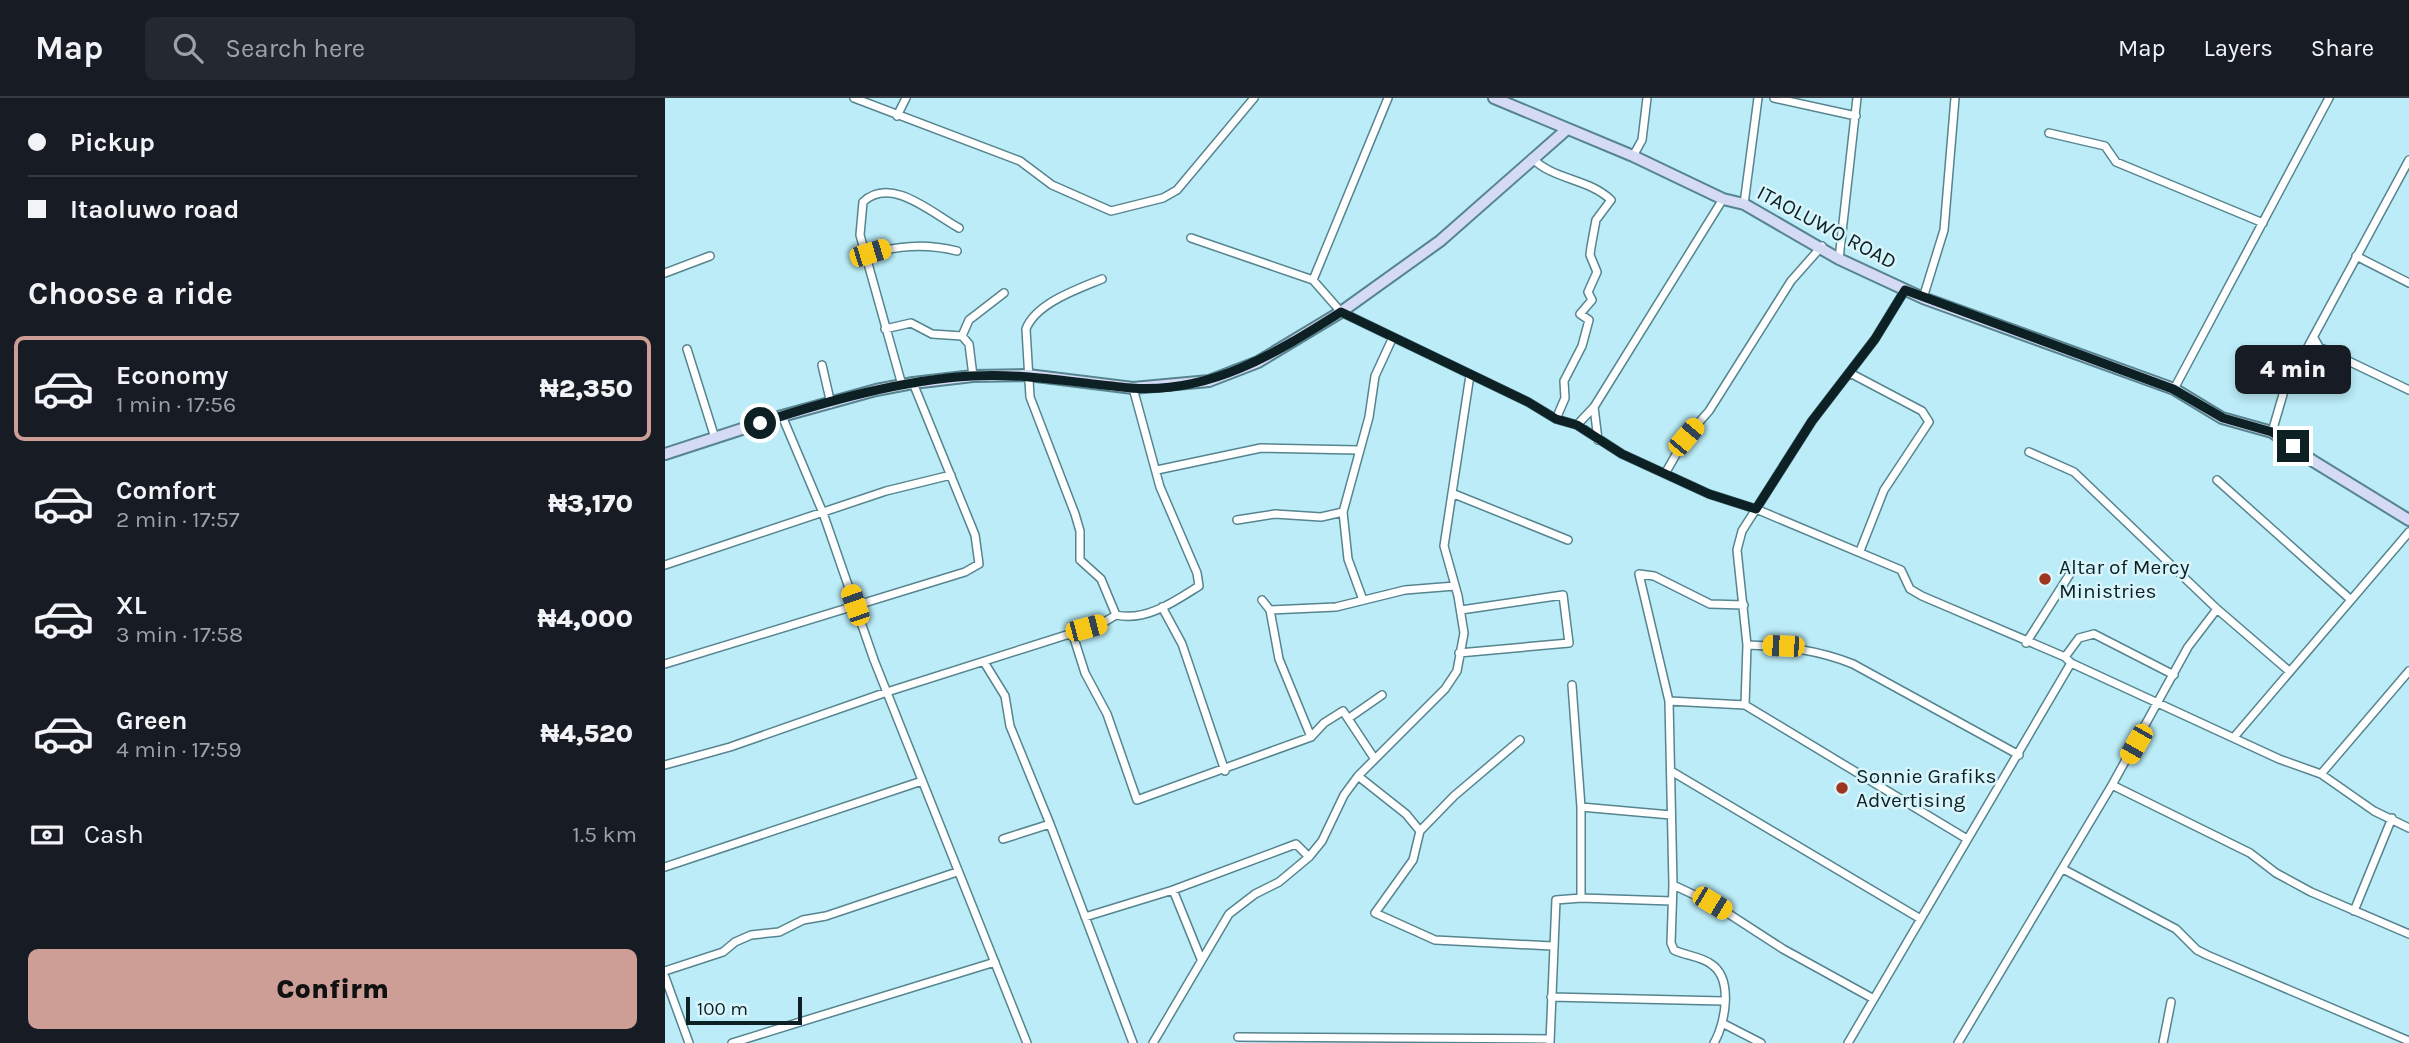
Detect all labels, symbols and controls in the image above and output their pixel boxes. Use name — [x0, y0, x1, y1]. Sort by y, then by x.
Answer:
search box — [145, 17, 635, 80]
text: Map — [35, 29, 103, 67]
icon: search — [169, 29, 207, 67]
text: Search here — [225, 33, 365, 64]
text: Map — [2118, 34, 2166, 62]
text: Layers — [2204, 34, 2273, 62]
text: Share — [2311, 34, 2374, 62]
text: Pickup — [70, 127, 155, 158]
street label: ITAOLUWO ROAD — [1753, 180, 1901, 274]
text: Itaoluwo road — [70, 194, 239, 225]
car — [847, 237, 894, 269]
text: Choose a ride — [28, 275, 233, 312]
callout: 4 min — [2235, 344, 2351, 394]
text: 4 min — [2260, 356, 2326, 383]
icon: car — [32, 357, 95, 420]
text: Economy — [116, 360, 228, 391]
text: ₦2,350 — [540, 373, 633, 404]
text: 1 min · 17:56 — [116, 391, 236, 418]
route start — [744, 407, 776, 439]
car — [1665, 414, 1708, 460]
route end — [2277, 430, 2309, 462]
icon: car — [32, 472, 95, 535]
text: Comfort — [116, 475, 217, 506]
text: ₦3,170 — [548, 488, 633, 519]
text: 2 min · 17:57 — [116, 506, 240, 533]
place label: Altar of Mercy Ministries — [2059, 555, 2190, 603]
marker: Altar of Mercy Ministries — [2037, 571, 2053, 587]
car — [839, 582, 872, 628]
icon: car — [32, 587, 95, 650]
text: XL — [116, 590, 147, 621]
text: ₦4,000 — [537, 603, 633, 634]
car — [1063, 612, 1110, 644]
text: 3 min · 17:58 — [116, 621, 243, 648]
car — [1762, 635, 1805, 657]
icon: car — [32, 702, 95, 765]
text: Green — [116, 705, 188, 736]
text: ₦4,520 — [540, 718, 633, 749]
car — [2117, 721, 2156, 767]
text: 4 min · 17:59 — [116, 736, 242, 763]
place label: Sonnie Grafiks Advertising — [1856, 764, 1997, 812]
marker: Sonnie Grafiks Advertising — [1834, 780, 1850, 796]
icon: cash — [28, 816, 66, 854]
text: Cash — [84, 819, 144, 850]
text: 1.5 km — [572, 821, 637, 848]
car — [1689, 883, 1736, 923]
button: Confirm — [28, 949, 637, 1029]
scale bar — [686, 994, 801, 1026]
text: 100 m — [697, 998, 748, 1020]

